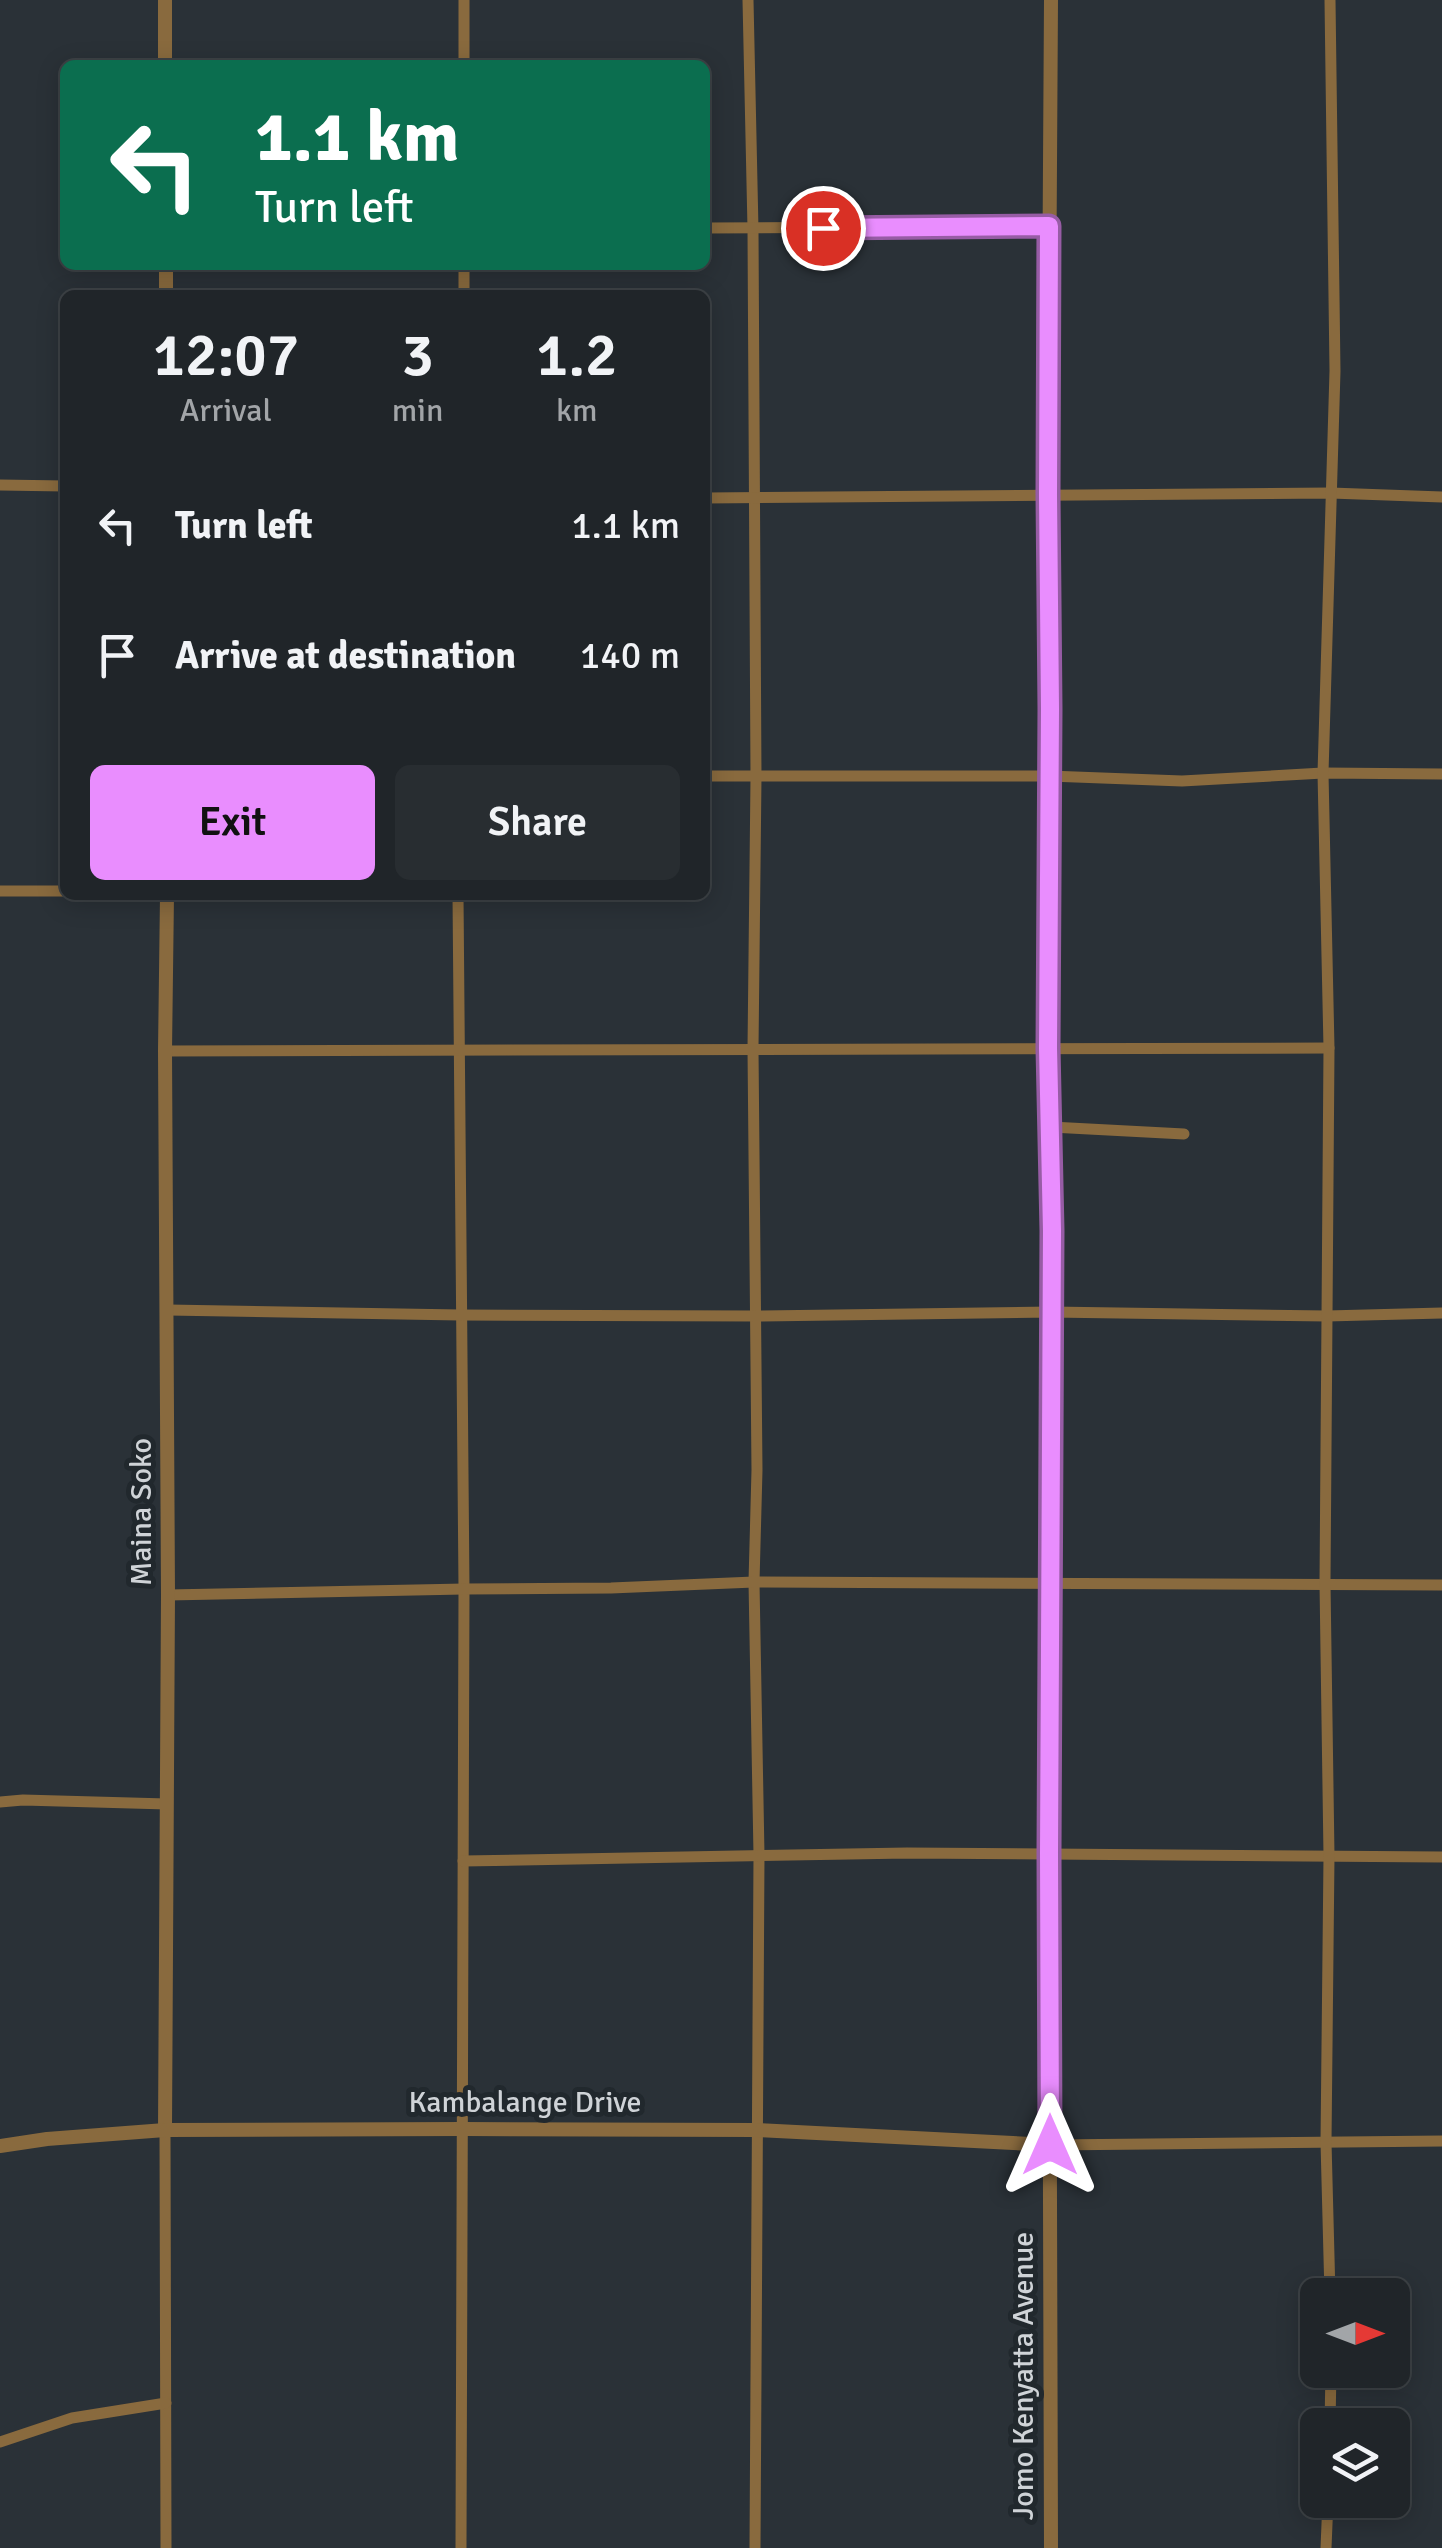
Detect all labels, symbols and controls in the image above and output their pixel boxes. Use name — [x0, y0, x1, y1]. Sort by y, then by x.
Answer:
text: 1.1 km — [255, 94, 459, 180]
icon: left — [90, 100, 220, 230]
text: Turn left — [255, 180, 414, 235]
pin — [781, 186, 866, 271]
icon: arrive — [796, 201, 851, 256]
text: 12:07 — [153, 319, 299, 393]
text: 3 — [401, 319, 434, 393]
text: 1.2 — [536, 319, 617, 393]
text: Arrival — [180, 391, 272, 430]
text: min — [392, 391, 443, 430]
text: km — [556, 391, 597, 430]
icon: left — [90, 498, 145, 553]
text: Turn left — [175, 502, 313, 549]
text: 1.1 km — [571, 502, 680, 549]
icon: arrive — [90, 628, 145, 683]
text: Arrive at destination — [175, 632, 516, 679]
text: 140 m — [580, 632, 680, 679]
button: Exit — [90, 765, 375, 880]
button: Share — [395, 765, 680, 880]
street label: Maina Soko — [123, 1438, 160, 1586]
street label: Kambalange Drive — [408, 2084, 642, 2121]
position arrow — [998, 2093, 1102, 2197]
street label: Jomo Kenyatta Avenue — [1005, 2232, 1042, 2520]
north arrow — [1300, 2278, 1410, 2388]
map controls — [1300, 2278, 1410, 2518]
button: layers — [1300, 2408, 1410, 2518]

